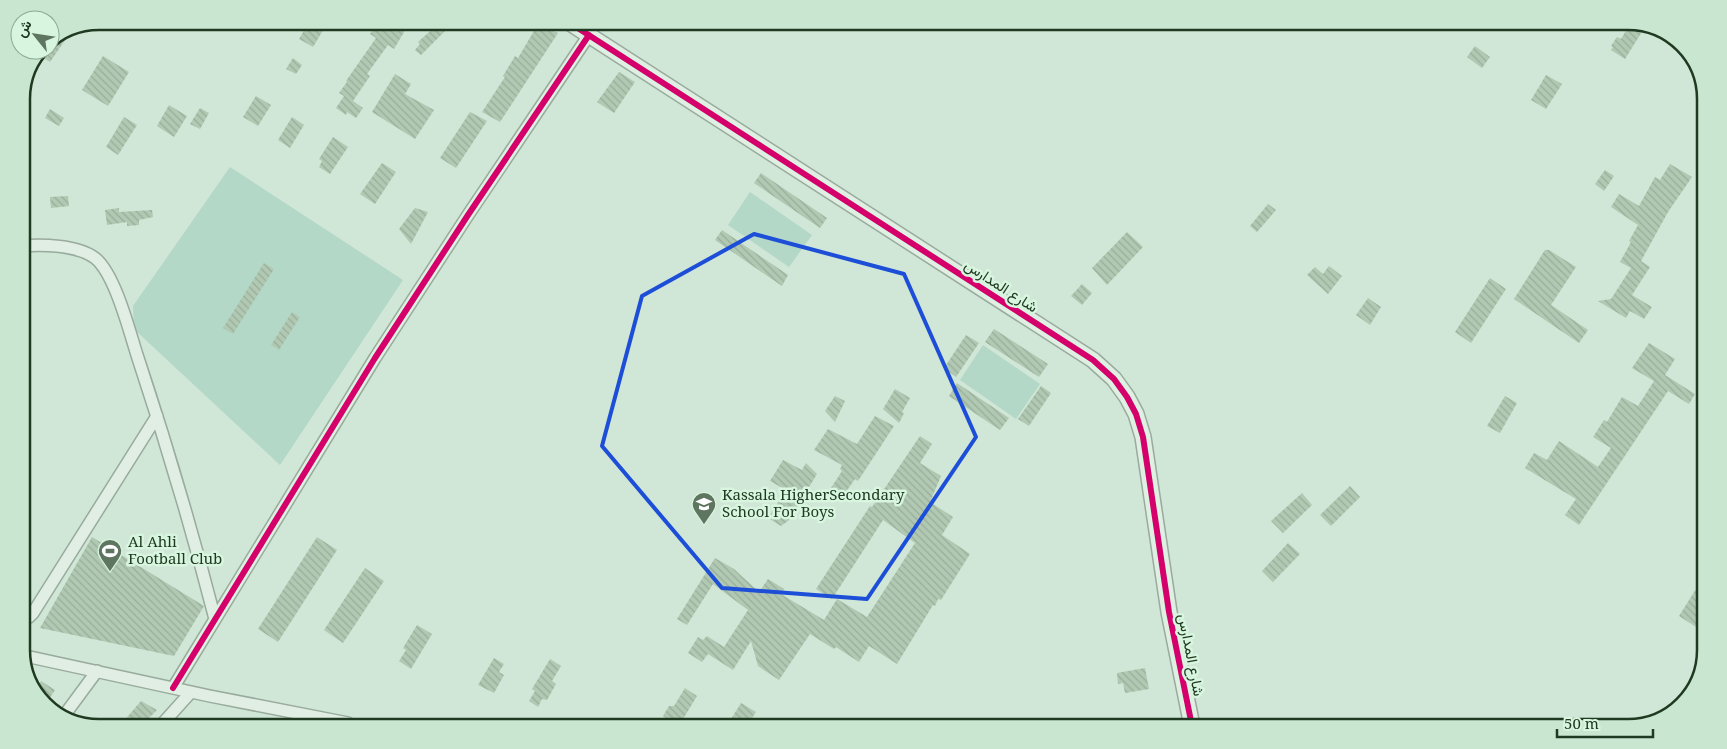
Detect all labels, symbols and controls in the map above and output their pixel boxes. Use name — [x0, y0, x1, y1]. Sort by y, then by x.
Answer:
north arrow — [10, 10, 60, 60]
text: ش — [11, 16, 36, 40]
street label: شارع المدارس — [960, 254, 1042, 318]
place label: Kassala HigherSecondary School For Boys — [722, 484, 905, 521]
school or university icon: Kassala HigherSecondary School For Boys — [691, 491, 717, 525]
place label: Al Ahli Football Club — [128, 531, 222, 568]
sports icon: Al Ahli Football Club — [97, 538, 123, 572]
street label: شارع المدارس — [1172, 612, 1210, 698]
scale bar — [1557, 706, 1653, 738]
text: 50 m — [1564, 713, 1599, 733]

